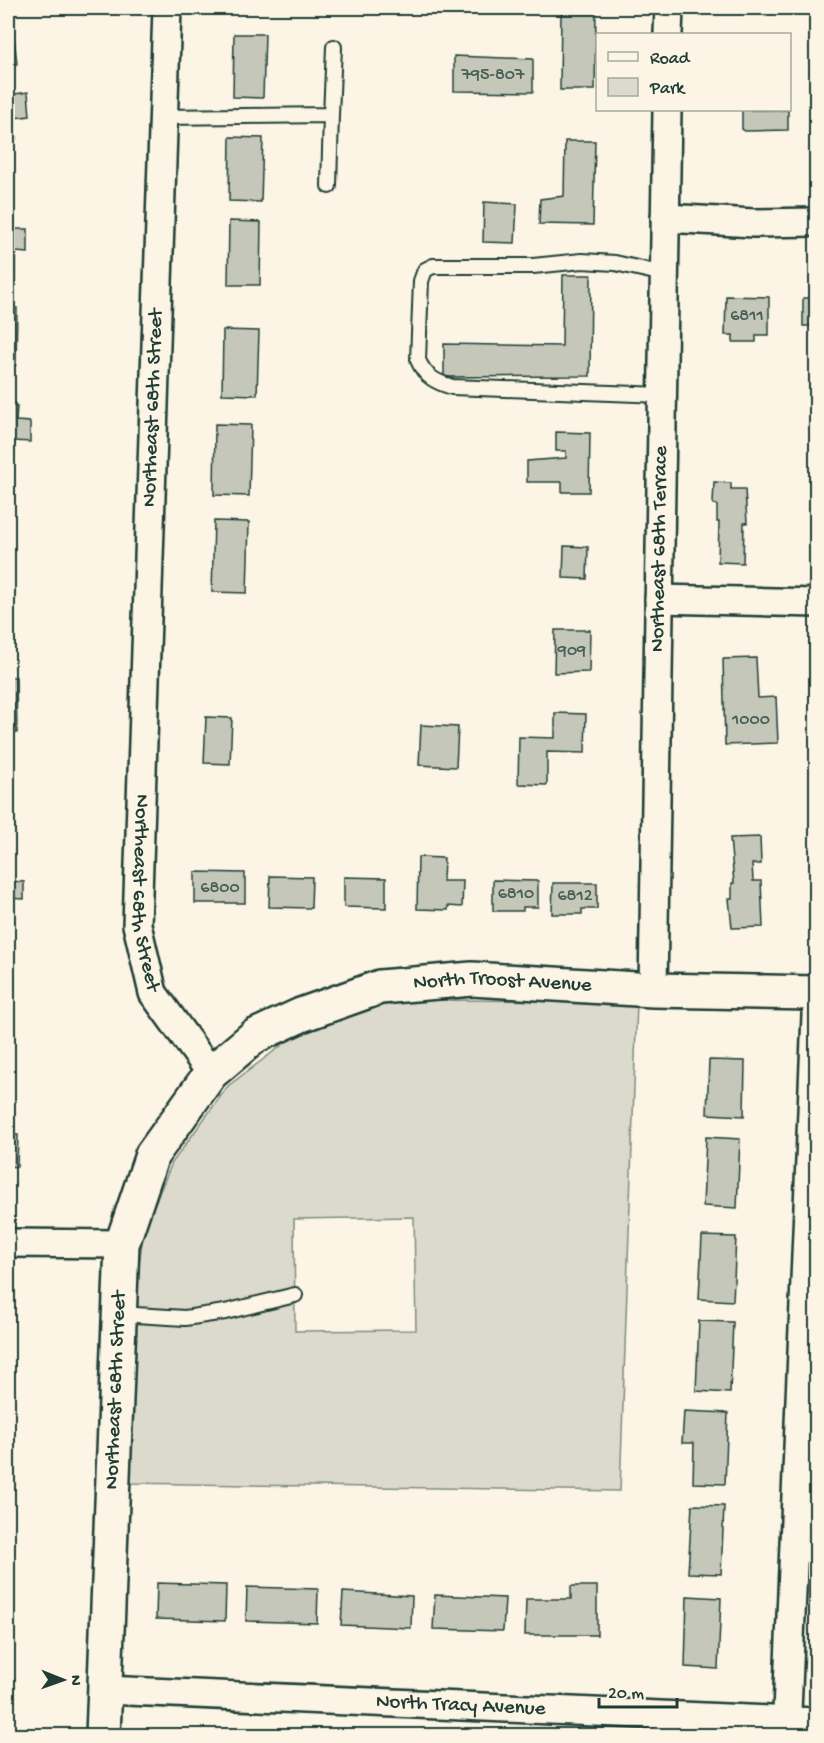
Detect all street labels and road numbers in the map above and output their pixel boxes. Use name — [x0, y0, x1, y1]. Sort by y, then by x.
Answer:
street label: Northeast 68th Street — [138, 306, 170, 508]
street label: Northeast 68th Terrace — [646, 445, 674, 652]
street label: Northeast 68th Street — [124, 794, 165, 996]
street label: North Troost Avenue — [412, 966, 594, 999]
street label: Northeast 68th Street — [100, 1288, 133, 1490]
street label: North Tracy Avenue — [375, 1690, 547, 1722]

